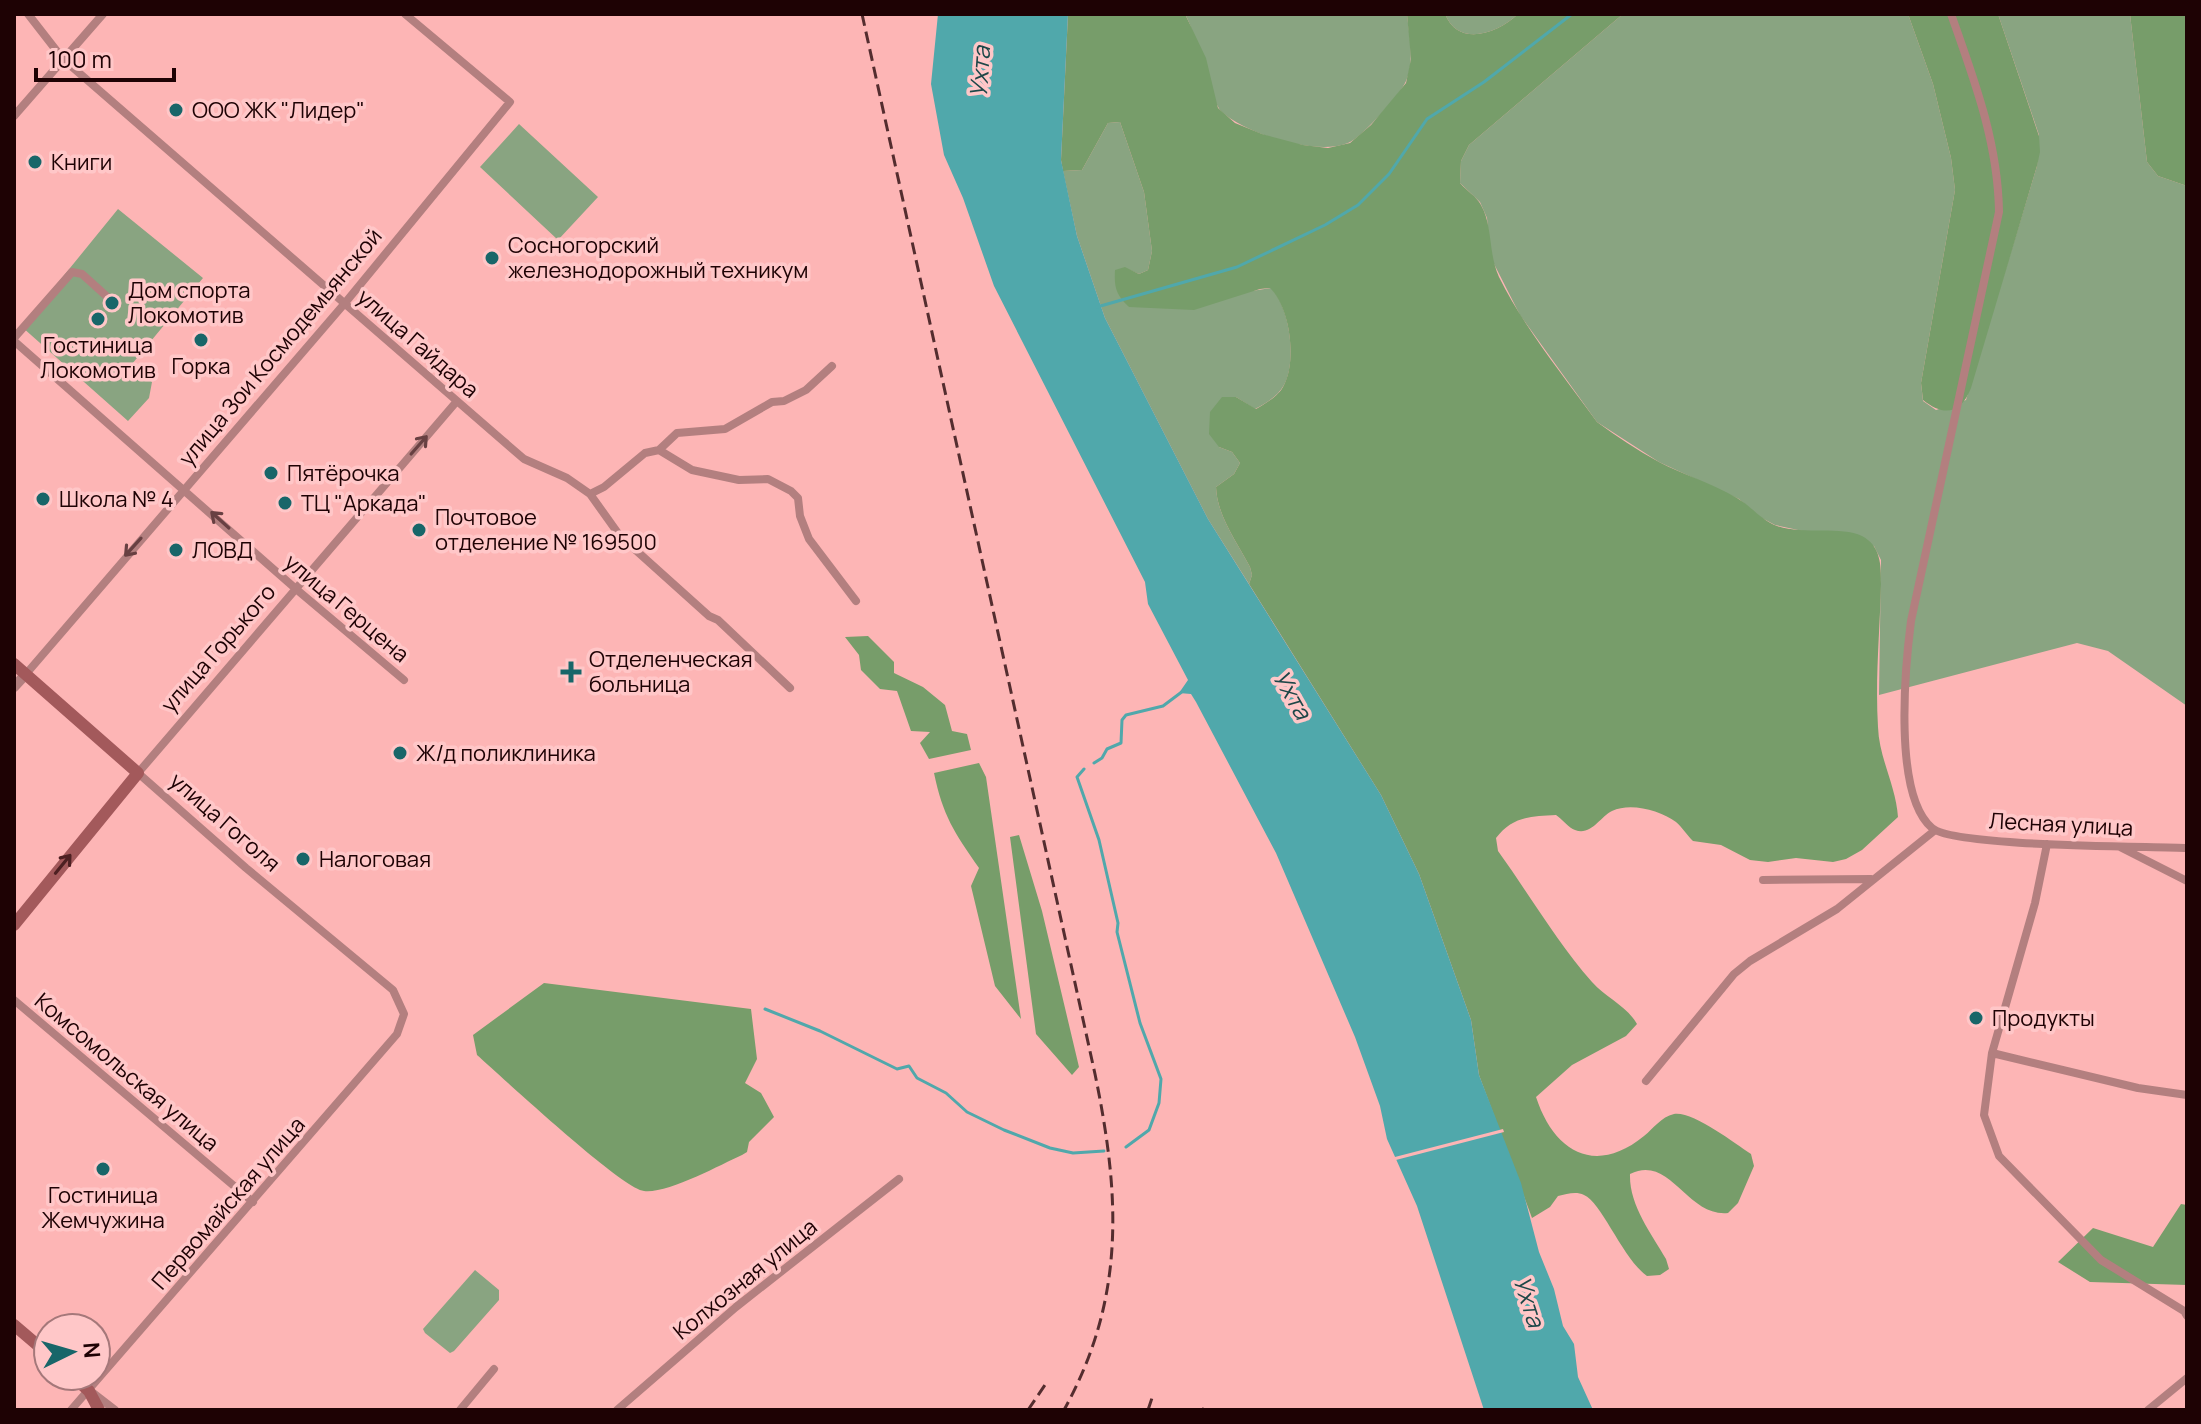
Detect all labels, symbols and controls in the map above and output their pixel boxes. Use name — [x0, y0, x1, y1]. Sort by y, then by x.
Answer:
scale bar — [36, 32, 174, 82]
text: 100 m — [48, 42, 112, 75]
water label: Ухта — [961, 43, 997, 99]
place label: ООО ЖК "Лидер" — [192, 95, 365, 125]
marker: ООО ЖК "Лидер" — [167, 101, 185, 119]
place label: Книги — [51, 147, 112, 177]
marker: Книги — [26, 153, 44, 171]
street label: улица Зои Космодемьянской — [172, 222, 388, 472]
place label: Сосногорский железнодорожный техникум — [508, 230, 808, 285]
marker: Сосногорский железнодорожный техникум — [483, 249, 501, 267]
place label: Дом спорта Локомотив — [128, 275, 251, 330]
street label: улица Гайдара — [351, 282, 485, 404]
marker: Дом спорта Локомотив — [103, 294, 121, 312]
marker: Гостиница Локомотив — [89, 310, 107, 328]
place label: Гостиница Локомотив — [40, 330, 156, 385]
marker: Горка — [192, 331, 210, 349]
place label: Горка — [171, 351, 231, 381]
one-way arrow — [410, 435, 428, 455]
place label: Пятёрочка — [287, 458, 400, 488]
marker: Пятёрочка — [262, 464, 280, 482]
place label: Школа № 4 — [59, 484, 174, 514]
place label: ТЦ "Аркада" — [301, 488, 427, 518]
marker: Школа № 4 — [34, 490, 52, 508]
marker: ТЦ "Аркада" — [276, 494, 294, 512]
place label: Почтовое отделение № 169500 — [435, 502, 657, 557]
one-way arrow — [210, 511, 230, 529]
marker: Почтовое отделение № 169500 — [410, 521, 428, 539]
place label: ЛОВД — [192, 535, 253, 565]
one-way arrow — [125, 537, 143, 557]
marker: ЛОВД — [167, 541, 185, 559]
street label: улица Герцена — [278, 547, 416, 669]
street label: улица Горького — [154, 577, 282, 719]
place label: Отделенческая больница — [589, 644, 753, 699]
marker: Отделенческая больница — [560, 661, 582, 683]
water label: Ухта — [1266, 663, 1321, 726]
place label: Ж/д поликлиника — [416, 738, 596, 768]
marker: Ж/д поликлиника — [391, 744, 409, 762]
street label: улица Гоголя — [163, 766, 287, 878]
street label: Лесная улица — [1988, 805, 2134, 843]
place label: Налоговая — [319, 844, 431, 874]
marker: Налоговая — [294, 850, 312, 868]
one-way arrow — [54, 854, 72, 875]
street label: Комсомольская улица — [29, 986, 225, 1158]
place label: Продукты — [1992, 1003, 2095, 1033]
marker: Продукты — [1967, 1009, 1985, 1027]
street label: Первомайская улица — [145, 1110, 311, 1296]
marker: Гостиница Жемчужина — [94, 1160, 112, 1178]
place label: Гостиница Жемчужина — [41, 1180, 165, 1235]
street label: Колхозная улица — [667, 1212, 823, 1346]
water label: Ухта — [1506, 1271, 1554, 1332]
north arrow — [32, 1312, 112, 1392]
text: N — [76, 1341, 108, 1359]

